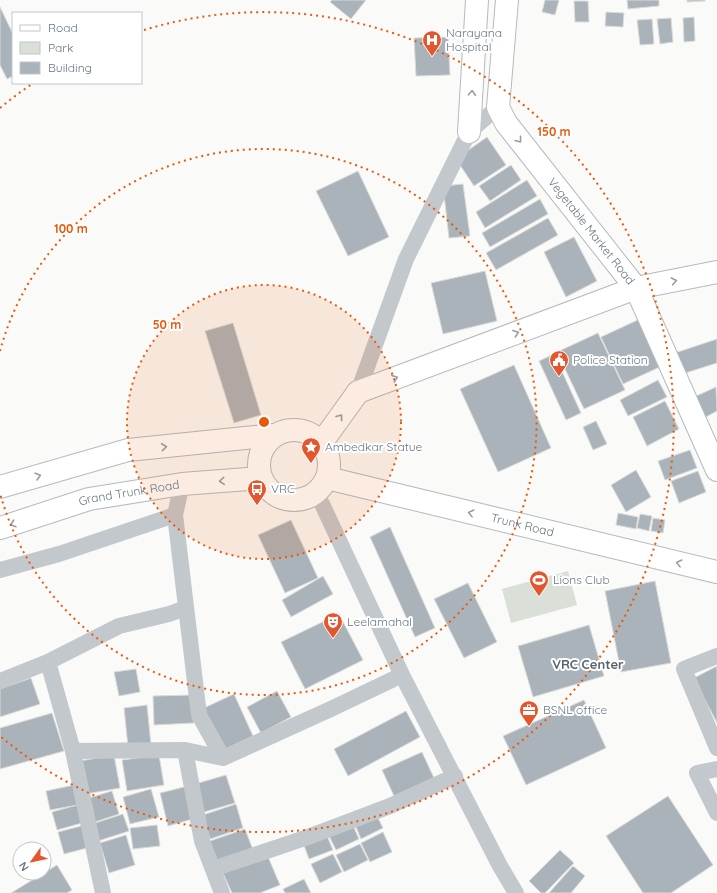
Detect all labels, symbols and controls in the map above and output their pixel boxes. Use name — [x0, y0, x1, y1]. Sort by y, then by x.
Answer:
legend — [12, 12, 142, 84]
text: Road — [48, 20, 78, 35]
place label: Narayana Hospital — [446, 25, 502, 54]
hospital icon: Narayana Hospital — [421, 29, 443, 57]
text: Park — [48, 40, 73, 55]
text: Building — [48, 60, 92, 75]
one-way arrow — [467, 90, 476, 96]
text: 150 m — [537, 124, 571, 139]
one-way arrow — [514, 135, 521, 142]
street label: Vegetable Market Road — [545, 174, 638, 287]
text: 100 m — [54, 221, 88, 236]
one-way arrow — [671, 277, 677, 285]
text: 50 m — [153, 317, 181, 332]
one-way arrow — [513, 329, 520, 338]
public building icon: Police Station — [548, 349, 570, 377]
place label: Police Station — [573, 352, 648, 367]
one-way arrow — [391, 375, 398, 383]
one-way arrow — [335, 414, 343, 421]
centre of rings — [257, 415, 271, 429]
place icon: Ambedkar Statue — [300, 436, 322, 464]
place label: Ambedkar Statue — [325, 439, 423, 454]
one-way arrow — [161, 442, 167, 451]
one-way arrow — [34, 472, 41, 481]
one-way arrow — [219, 476, 225, 485]
street label: Grand Trunk Road — [76, 477, 180, 509]
bus stop icon: VRC — [246, 478, 268, 506]
place label: VRC — [271, 481, 295, 496]
one-way arrow — [468, 509, 474, 517]
street label: Trunk Road — [489, 510, 556, 539]
one-way arrow — [10, 519, 17, 527]
one-way arrow — [676, 559, 682, 567]
sports icon: Lions Club — [528, 569, 550, 597]
place label: Lions Club — [553, 572, 610, 587]
theatre icon: Leelamahal — [322, 611, 344, 639]
place label: Leelamahal — [347, 614, 412, 629]
district label: VRC Center — [552, 656, 624, 672]
office icon: BSNL office — [518, 699, 540, 727]
place label: BSNL office — [543, 702, 608, 717]
north arrow — [12, 841, 52, 881]
text: N — [16, 859, 32, 874]

